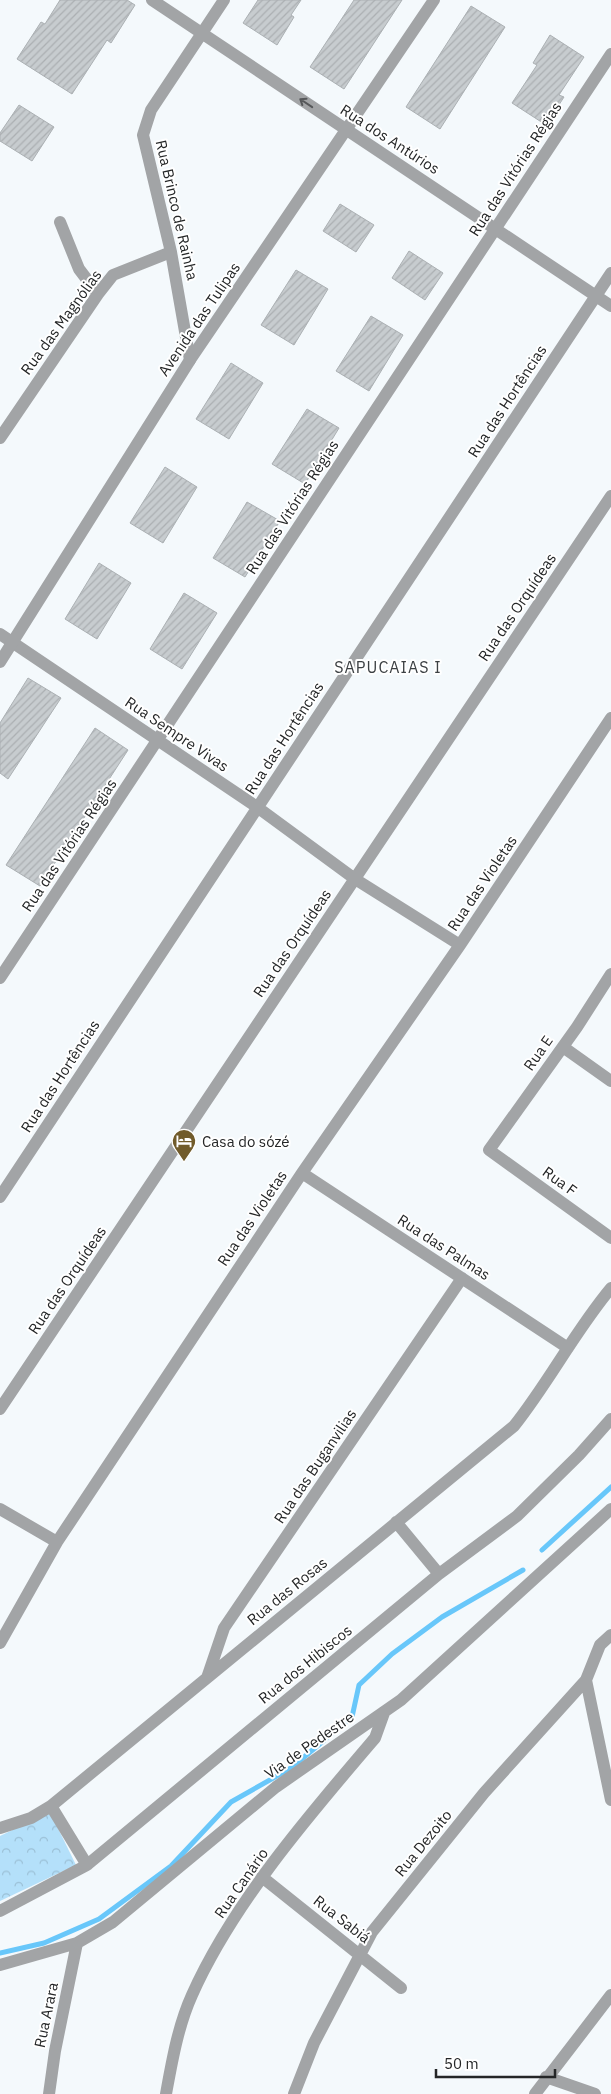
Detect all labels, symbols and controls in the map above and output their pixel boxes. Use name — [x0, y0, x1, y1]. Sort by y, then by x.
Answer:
one-way arrow — [299, 98, 313, 108]
street label: Rua das Vitórias Régias — [464, 98, 566, 240]
street label: Rua dos Antúrios — [337, 100, 443, 178]
street label: Rua Brinco de Rainha — [152, 138, 202, 282]
street label: Avenida das Tulipas — [154, 259, 244, 379]
street label: Rua das Magnólias — [16, 266, 106, 378]
street label: Rua das Hortências — [464, 341, 550, 461]
street label: Rua das Vitórias Régias — [241, 436, 343, 578]
street label: Rua das Orquídeas — [474, 549, 560, 665]
district label: SAPUCAIAS I — [334, 657, 442, 677]
street label: Rua das Hortências — [241, 678, 327, 798]
street label: Rua Sempre Vivas — [121, 692, 233, 776]
street label: Rua das Vitórias Régias — [17, 775, 121, 915]
street label: Rua das Violetas — [443, 832, 521, 934]
street label: Rua das Orquídeas — [249, 885, 335, 1001]
street label: Rua das Hortências — [17, 1016, 103, 1136]
street label: Rua E — [519, 1032, 557, 1074]
hotel icon: Casa do sózé — [171, 1128, 197, 1162]
place label: Casa do sózé — [202, 1132, 290, 1151]
street label: Rua F — [539, 1162, 581, 1200]
street label: Rua das Violetas — [213, 1167, 291, 1269]
street label: Rua das Palmas — [394, 1210, 494, 1284]
street label: Rua das Orquídeas — [24, 1222, 110, 1338]
street label: Rua das Buganvilias — [270, 1405, 360, 1527]
street label: Rua das Rosas — [243, 1553, 331, 1629]
street label: Rua dos Hibiscos — [254, 1620, 356, 1708]
street label: Via de Pedestre — [261, 1707, 357, 1783]
street label: Rua Dezoito — [390, 1806, 456, 1880]
street label: Rua Canário — [210, 1844, 272, 1922]
street label: Rua Sabiá — [310, 1891, 374, 1947]
street label: Rua Arara — [30, 1981, 62, 2049]
scale bar — [436, 2046, 555, 2078]
text: 50 m — [444, 2054, 479, 2073]

